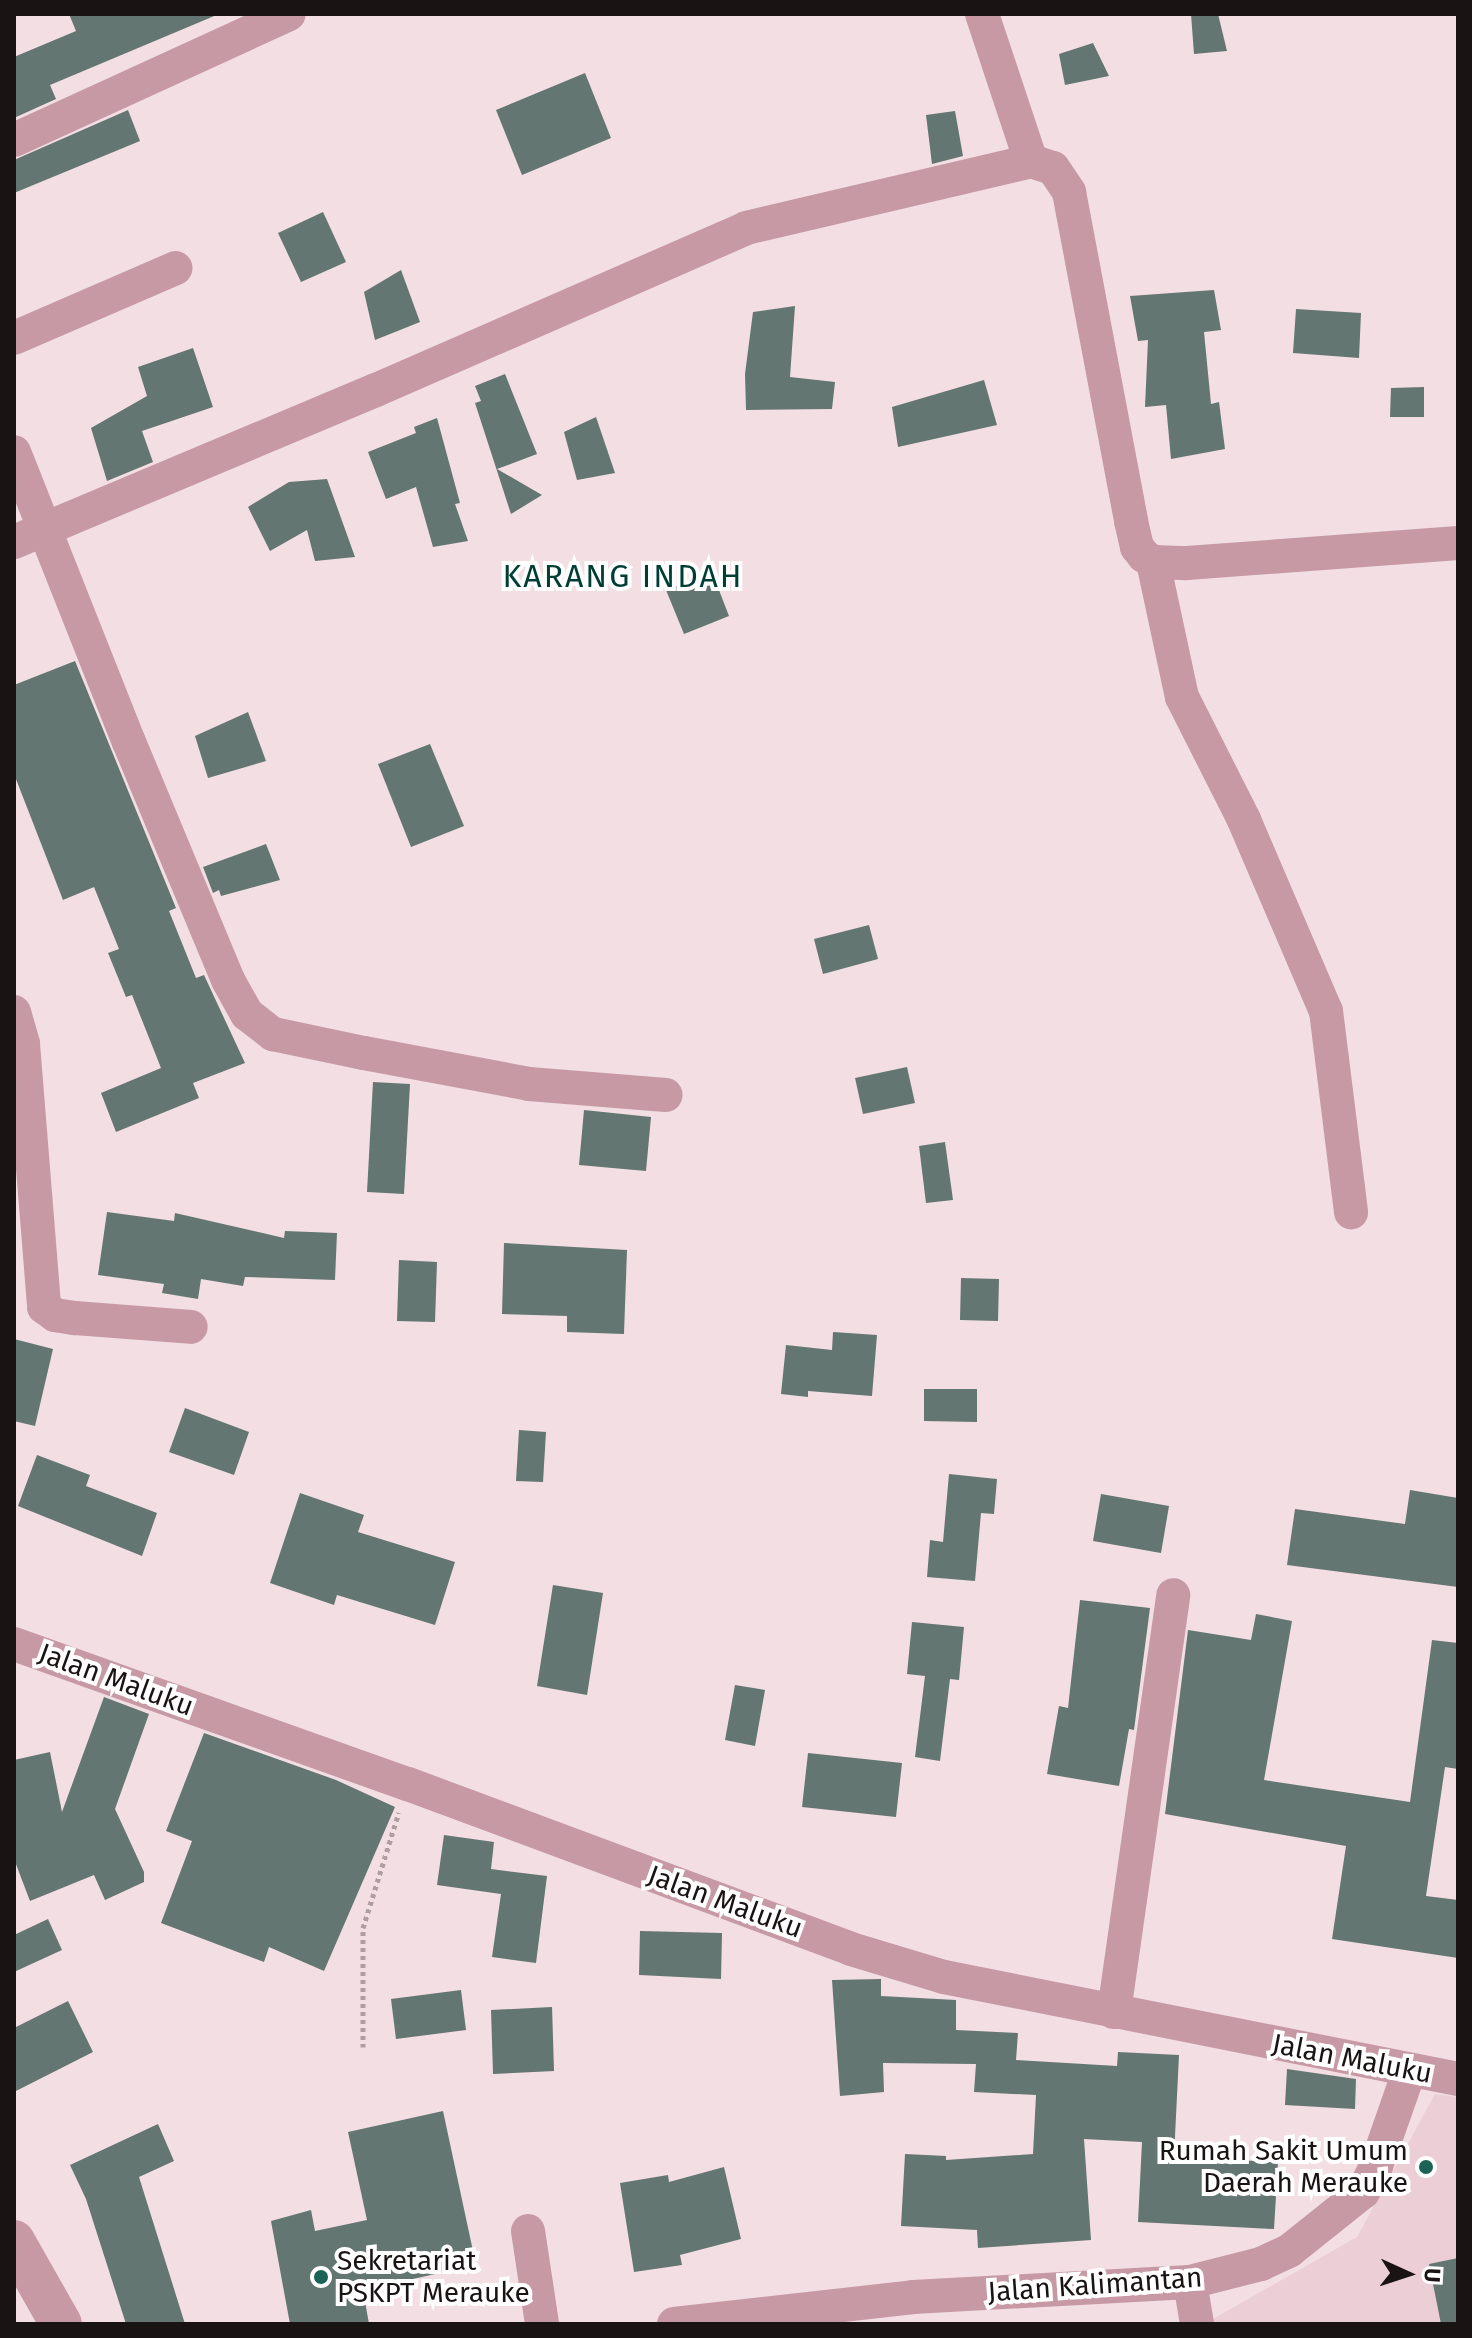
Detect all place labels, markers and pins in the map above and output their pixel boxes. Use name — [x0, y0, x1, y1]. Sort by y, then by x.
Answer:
place label: Rumah Sakit Umum Daerah Merauke — [1159, 2134, 1408, 2200]
marker: Rumah Sakit Umum Daerah Merauke — [1415, 2156, 1437, 2178]
place label: Sekretariat PSKPT Merauke — [337, 2244, 530, 2310]
marker: Sekretariat PSKPT Merauke — [312, 2268, 330, 2286]

